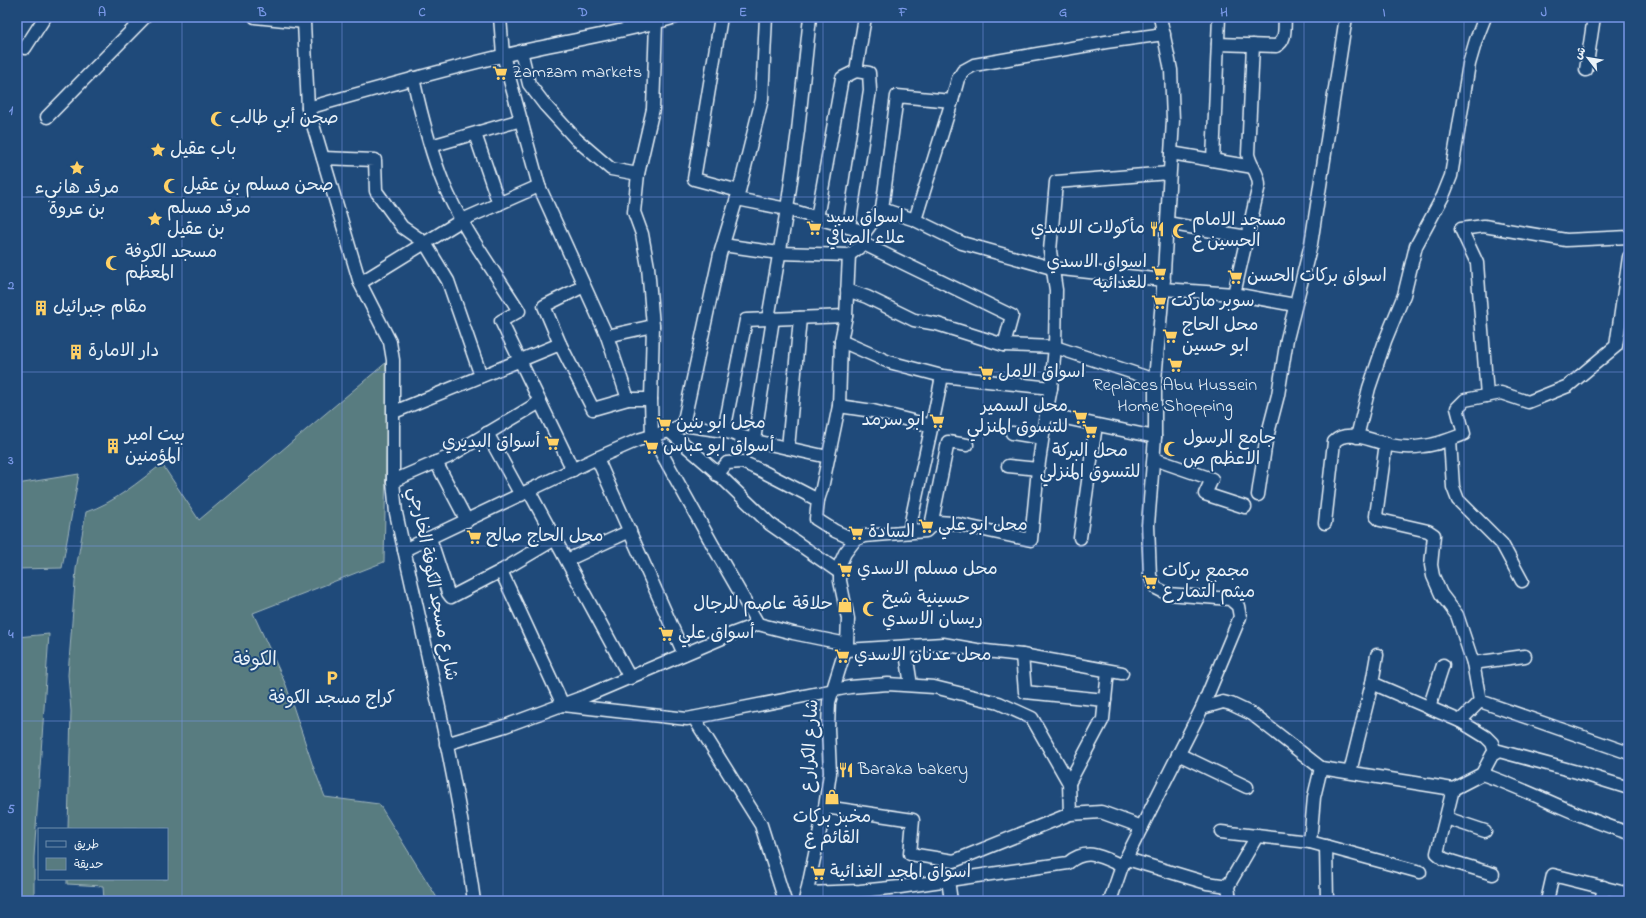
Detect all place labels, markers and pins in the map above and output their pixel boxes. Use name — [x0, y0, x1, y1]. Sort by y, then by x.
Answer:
place label: Zamzam markets — [512, 60, 642, 86]
supermarket icon: Zamzam markets — [491, 64, 509, 82]
place label: صحن أبي طالب — [230, 106, 339, 133]
mosque icon: صحن أبي طالب — [209, 110, 227, 128]
place label: باب عقيل — [170, 137, 236, 163]
place icon: باب عقيل — [149, 141, 167, 159]
place icon: مرقد هانيء بن عروة — [68, 159, 86, 177]
place label: صحن مسلم بن عقيل — [183, 173, 334, 199]
place label: مرقد هانيء بن عروة — [35, 176, 119, 223]
mosque icon: صحن مسلم بن عقيل — [162, 177, 180, 195]
place label: مرقد مسلم بن عقيل — [167, 196, 251, 243]
place label: اسواق سيد علاء الصافي — [826, 205, 905, 252]
place label: مسجد الامام الحسين ع — [1192, 208, 1286, 255]
place icon: مرقد مسلم بن عقيل — [146, 210, 164, 228]
place label: مأكولات الاسدي — [1031, 216, 1145, 242]
supermarket icon: اسواق سيد علاء الصافي — [805, 219, 823, 237]
restaurant icon: مأكولات الاسدي — [1148, 220, 1166, 238]
mosque icon: مسجد الامام الحسين ع — [1171, 222, 1189, 240]
place label: مسجد الكوفة المعظم — [125, 240, 217, 287]
place label: اسواق الاسدي للغذائيه — [1047, 250, 1147, 297]
mosque icon: مسجد الكوفة المعظم — [104, 254, 122, 272]
supermarket icon: اسواق الاسدي للغذائيه — [1150, 264, 1168, 282]
place label: اسواق بركات الحسن — [1247, 264, 1387, 290]
supermarket icon: اسواق بركات الحسن — [1226, 268, 1244, 286]
place label: سوبر ماركت — [1171, 289, 1255, 315]
supermarket icon: سوبر ماركت — [1150, 293, 1168, 311]
place label: مقام جبرائيل — [53, 295, 147, 321]
building icon: مقام جبرائيل — [32, 299, 50, 317]
place label: محل الحاج ابو حسين — [1182, 313, 1259, 360]
supermarket icon: محل الحاج ابو حسين — [1161, 327, 1179, 345]
place label: دار الامارة — [88, 339, 159, 365]
building icon: دار الامارة — [67, 343, 85, 361]
supermarket icon: Replaces Abu Hussein Home Shopping — [1166, 356, 1184, 374]
place label: اسواق الامل — [998, 360, 1085, 386]
supermarket icon: اسواق الامل — [977, 364, 995, 382]
place label: Replaces Abu Hussein Home Shopping — [1093, 373, 1257, 421]
place label: محل السمير للتسوق المنزلي — [967, 394, 1068, 442]
place label: ابو سرمد — [862, 408, 925, 434]
supermarket icon: محل السمير للتسوق المنزلي — [1071, 408, 1089, 426]
place label: محل ابو بنين — [676, 411, 766, 437]
supermarket icon: ابو سرمد — [928, 412, 946, 430]
supermarket icon: محل ابو بنين — [655, 415, 673, 433]
supermarket icon: محل البركة للتسوق المنزلي — [1081, 422, 1099, 440]
place label: بيت امير المؤمنين — [123, 423, 185, 470]
place label: جامع الرسول الاعظم ص — [1183, 426, 1276, 473]
place label: أسواق البديري — [442, 430, 541, 456]
supermarket icon: أسواق البديري — [543, 434, 561, 452]
place label: أسواق ابو عباس — [663, 434, 775, 460]
building icon: بيت امير المؤمنين — [104, 437, 122, 455]
supermarket icon: أسواق ابو عباس — [642, 438, 660, 456]
place label: محل البركة للتسوق المنزلي — [1039, 439, 1141, 487]
mosque icon: جامع الرسول الاعظم ص — [1162, 440, 1180, 458]
place label: محل ابو علي — [938, 513, 1028, 540]
supermarket icon: محل ابو علي — [917, 517, 935, 535]
place label: السادة — [868, 520, 915, 546]
place label: محل الحاج صالح — [486, 524, 604, 550]
supermarket icon: السادة — [847, 524, 865, 542]
supermarket icon: محل الحاج صالح — [465, 528, 483, 546]
place label: محل مسلم الاسدي — [857, 557, 998, 583]
place label: مجمع بركات ميثم التمار ع — [1162, 559, 1255, 606]
supermarket icon: محل مسلم الاسدي — [836, 561, 854, 579]
supermarket icon: مجمع بركات ميثم التمار ع — [1141, 573, 1159, 591]
place label: حسينية شيخ ريسان الاسدي — [882, 586, 983, 633]
place label: حلاقة عاصم للرجال — [693, 592, 833, 618]
shop icon: حلاقة عاصم للرجال — [836, 596, 854, 614]
mosque icon: حسينية شيخ ريسان الاسدي — [861, 600, 879, 618]
place label: أسواق علي — [678, 621, 755, 648]
supermarket icon: أسواق علي — [657, 625, 675, 643]
place label: محل عدنان الاسدي — [854, 643, 992, 669]
supermarket icon: محل عدنان الاسدي — [833, 647, 851, 665]
parking icon: كراج مسجد الكوفة — [323, 669, 341, 687]
place label: كراج مسجد الكوفة — [269, 686, 396, 712]
place label: Baraka bakery — [857, 757, 968, 783]
restaurant icon: Baraka bakery — [837, 761, 855, 779]
shop icon: مخبز بركات القائم ع — [823, 788, 841, 806]
place label: مخبز بركات القائم ع — [793, 805, 871, 852]
place label: اسواق المجد الغذائية — [830, 860, 971, 886]
supermarket icon: اسواق المجد الغذائية — [809, 864, 827, 882]

